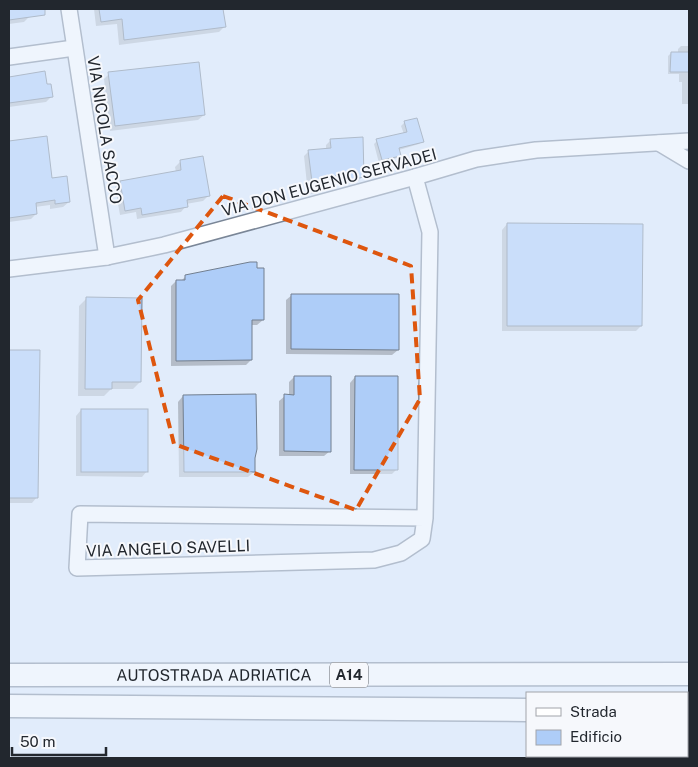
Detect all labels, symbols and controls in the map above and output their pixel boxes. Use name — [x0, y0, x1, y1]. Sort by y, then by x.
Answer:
street label: VIA NICOLA SACCO — [83, 55, 126, 205]
street label: VIA DON EUGENIO SERVADEI — [220, 145, 439, 220]
street label: VIA ANGELO SAVELLI — [86, 536, 250, 561]
road number: A14 — [330, 662, 368, 688]
street label: AUTOSTRADA ADRIATICA — [116, 666, 312, 685]
legend — [526, 692, 688, 757]
text: Strada — [570, 703, 617, 720]
scale bar — [12, 724, 106, 756]
text: Edificio — [570, 728, 622, 745]
text: 50 m — [20, 733, 55, 750]

